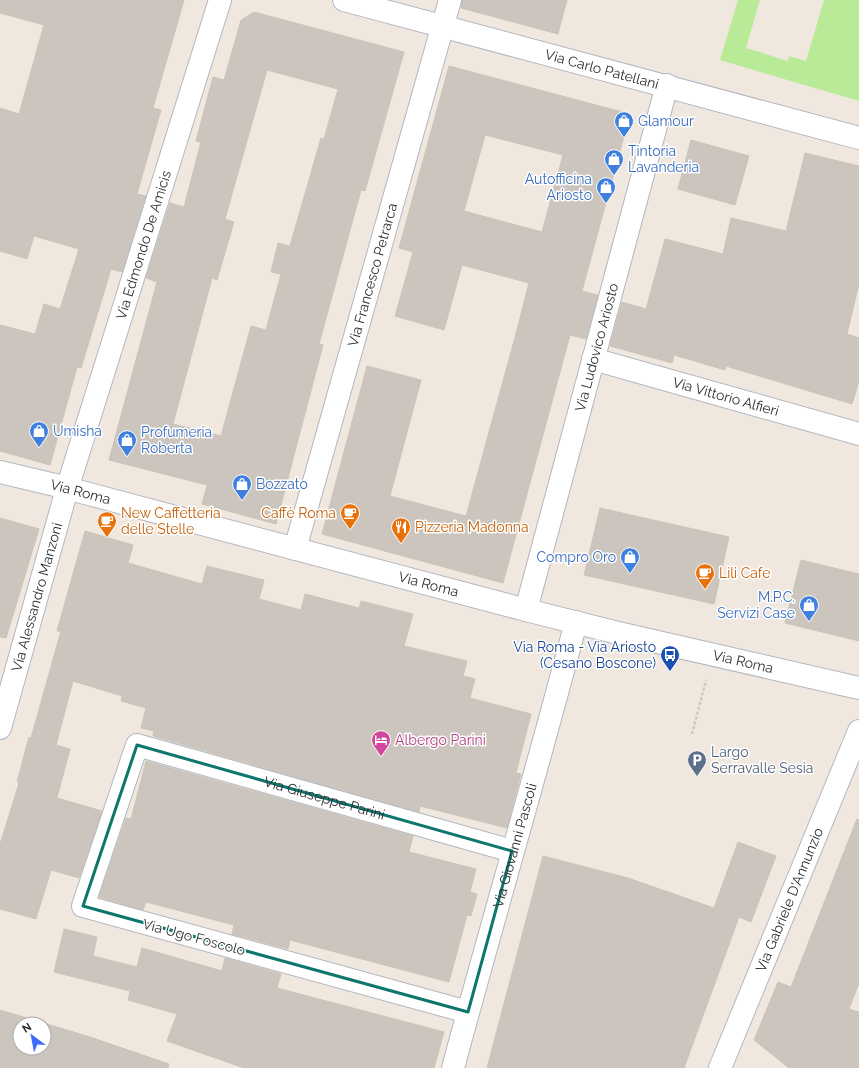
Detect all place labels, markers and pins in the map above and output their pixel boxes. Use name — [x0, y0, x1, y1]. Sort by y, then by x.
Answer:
shop icon: Glamour — [613, 110, 635, 138]
place label: Glamour — [638, 113, 694, 129]
place label: Tintoria Lavanderia — [628, 143, 699, 175]
shop icon: Tintoria Lavanderia — [603, 148, 625, 176]
place label: Autofficina Ariosto — [525, 171, 592, 203]
shop icon: Autofficina Ariosto — [595, 176, 617, 204]
shop icon: Umisha — [28, 420, 50, 448]
place label: Umisha — [53, 423, 102, 439]
place label: Profumeria Roberta — [141, 424, 212, 456]
shop icon: Profumeria Roberta — [116, 429, 138, 457]
shop icon: Bozzato — [231, 473, 253, 501]
place label: Bozzato — [256, 476, 308, 492]
cafe icon: Caffè Roma — [339, 502, 361, 530]
place label: New Caffetteria delle Stelle — [121, 505, 221, 537]
place label: Caffè Roma — [261, 505, 336, 521]
cafe icon: New Caffetteria delle Stelle — [96, 510, 118, 538]
restaurant icon: Pizzeria Madonna — [390, 516, 412, 544]
place label: Pizzeria Madonna — [415, 519, 529, 535]
shop icon: Compro Oro — [619, 546, 641, 574]
place label: Compro Oro — [536, 549, 616, 565]
cafe icon: Lili Cafe — [694, 562, 716, 590]
place label: Lili Cafe — [719, 565, 770, 581]
place label: M.P.C. Servizi Case — [717, 589, 795, 621]
shop icon: M.P.C. Servizi Case — [798, 594, 820, 622]
place label: Via Roma - Via Ariosto (Cesano Boscone) — [513, 639, 656, 671]
bus stop icon: Via Roma - Via Ariosto (Cesano Boscone) — [659, 644, 681, 672]
hotel icon: Albergo Parini — [370, 729, 392, 757]
place label: Albergo Parini — [395, 732, 486, 748]
place label: Largo Serravalle Sesia — [711, 744, 813, 776]
parking icon: Largo Serravalle Sesia — [686, 749, 708, 777]

